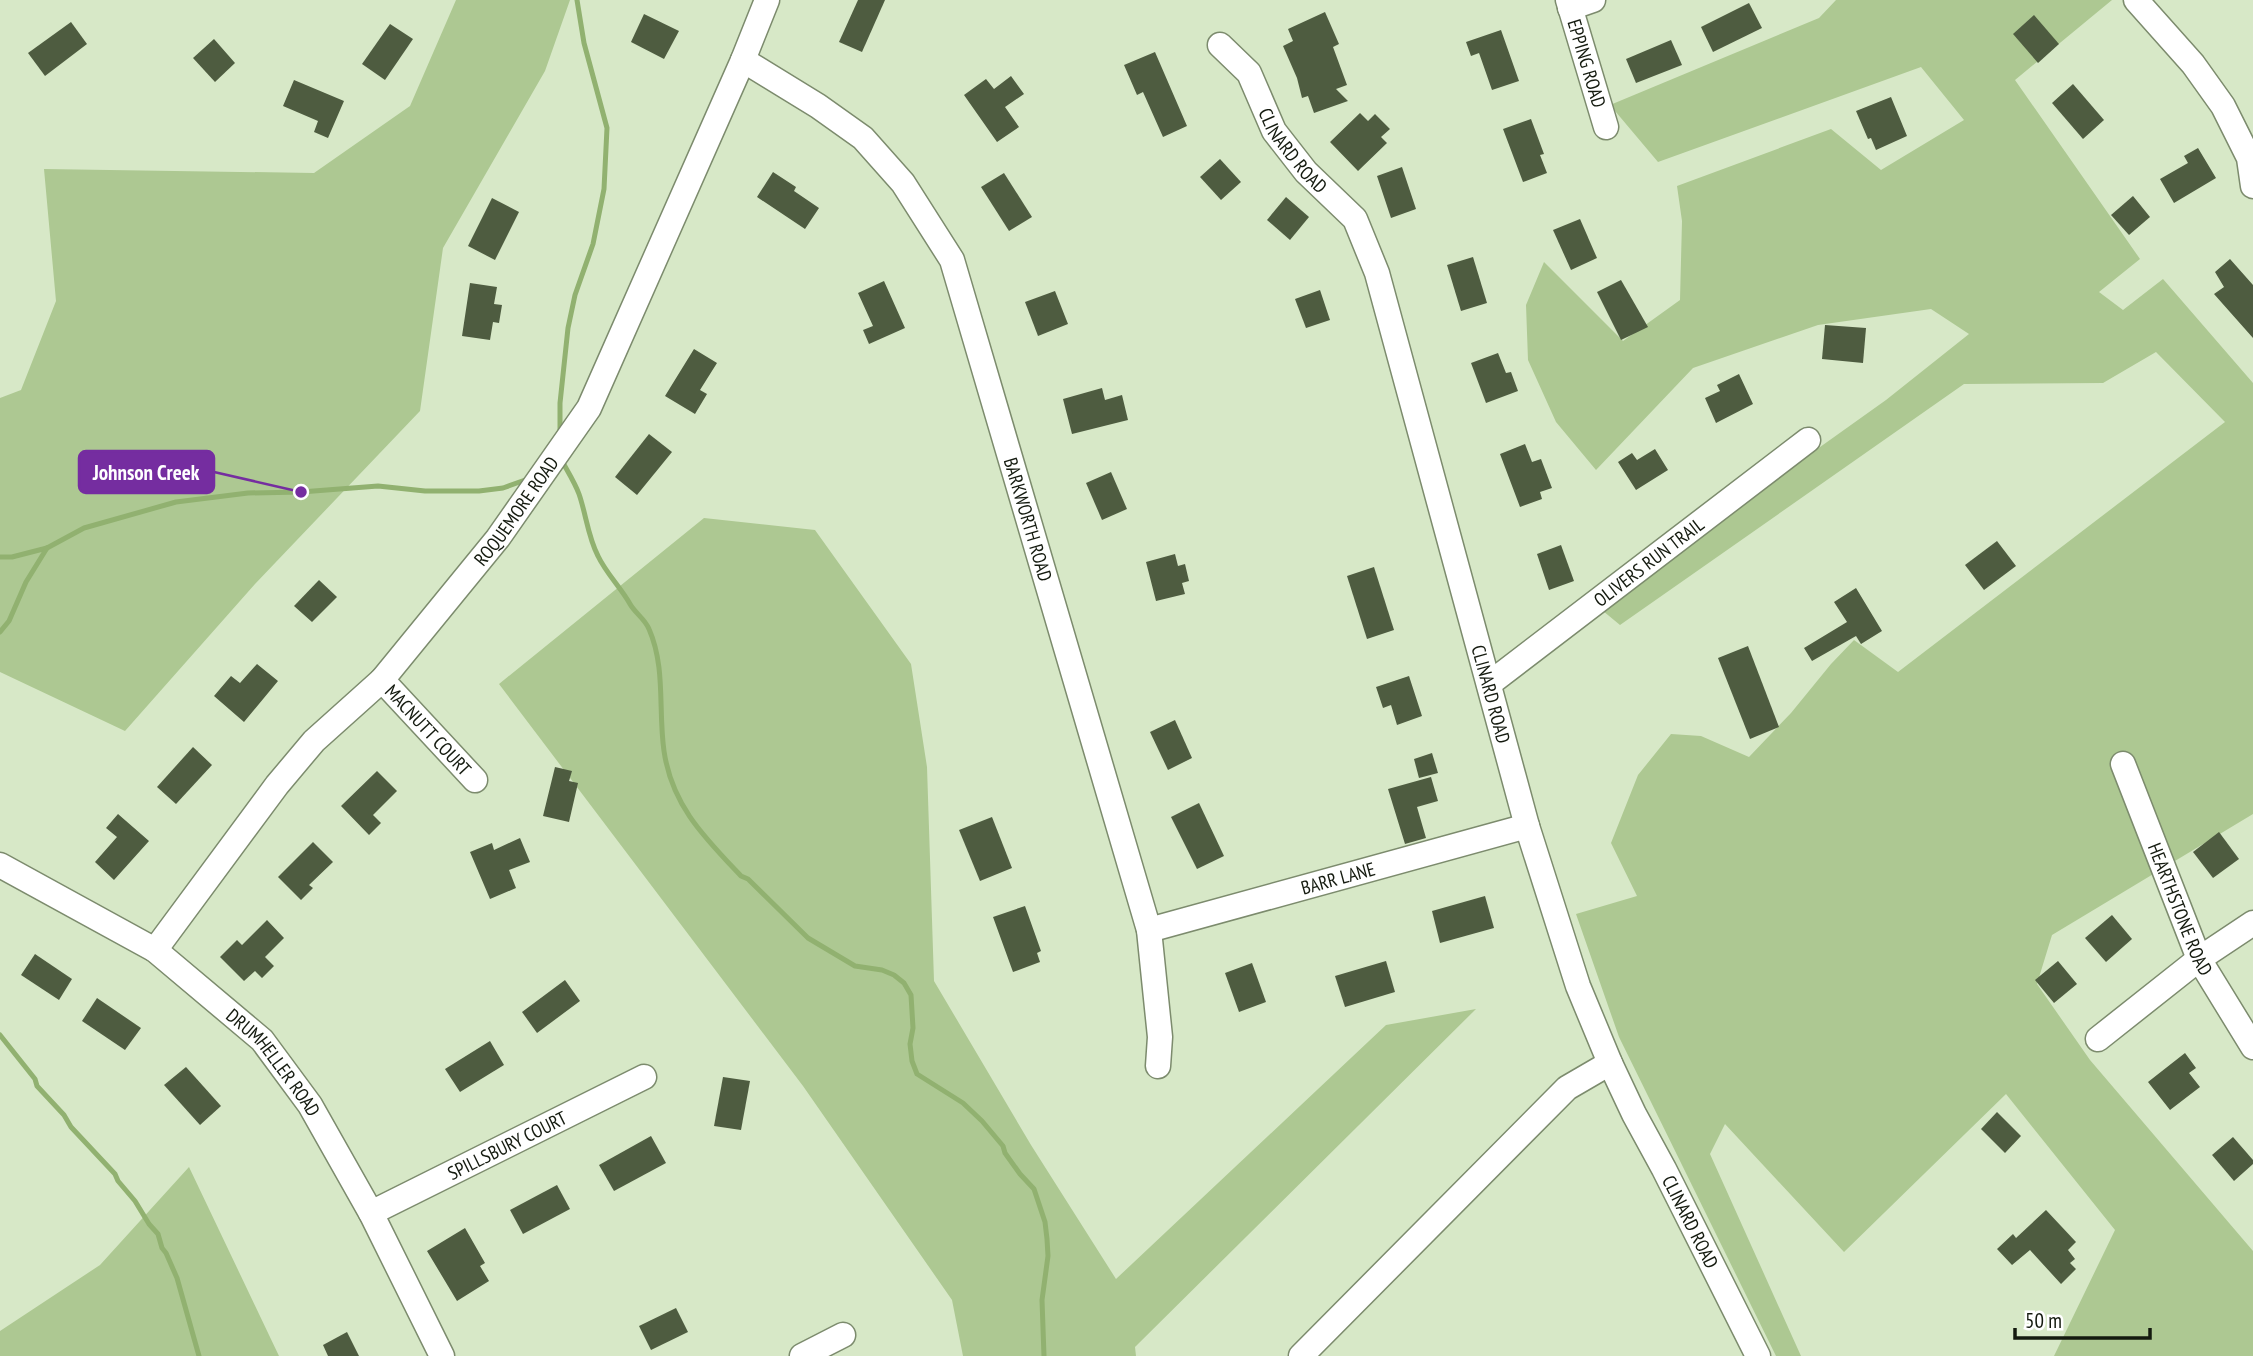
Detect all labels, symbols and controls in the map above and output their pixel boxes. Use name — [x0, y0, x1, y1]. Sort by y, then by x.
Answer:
street label: EPPING ROAD — [1562, 16, 1611, 110]
street label: CLINARD ROAD — [1253, 104, 1332, 198]
callout: Johnson Creek — [79, 451, 214, 493]
street label: ROQUEMORE ROAD — [469, 452, 564, 570]
street label: BARKWORTH ROAD — [999, 455, 1058, 584]
text: Johnson Creek — [92, 459, 200, 486]
street label: OLIVERS RUN TRAIL — [1589, 512, 1709, 612]
street label: CLINARD ROAD — [1466, 642, 1516, 746]
street label: MACNUTT COURT — [380, 679, 477, 781]
street label: HEARTHSTONE ROAD — [2143, 839, 2218, 980]
street label: BARR LANE — [1298, 856, 1378, 900]
street label: DRUMHELLER ROAD — [222, 1003, 326, 1120]
street label: SPILLSBURY COURT — [444, 1105, 571, 1185]
street label: CLINARD ROAD — [1657, 1171, 1724, 1272]
scale bar — [2015, 1296, 2150, 1340]
text: 50 m — [2025, 1307, 2062, 1334]

